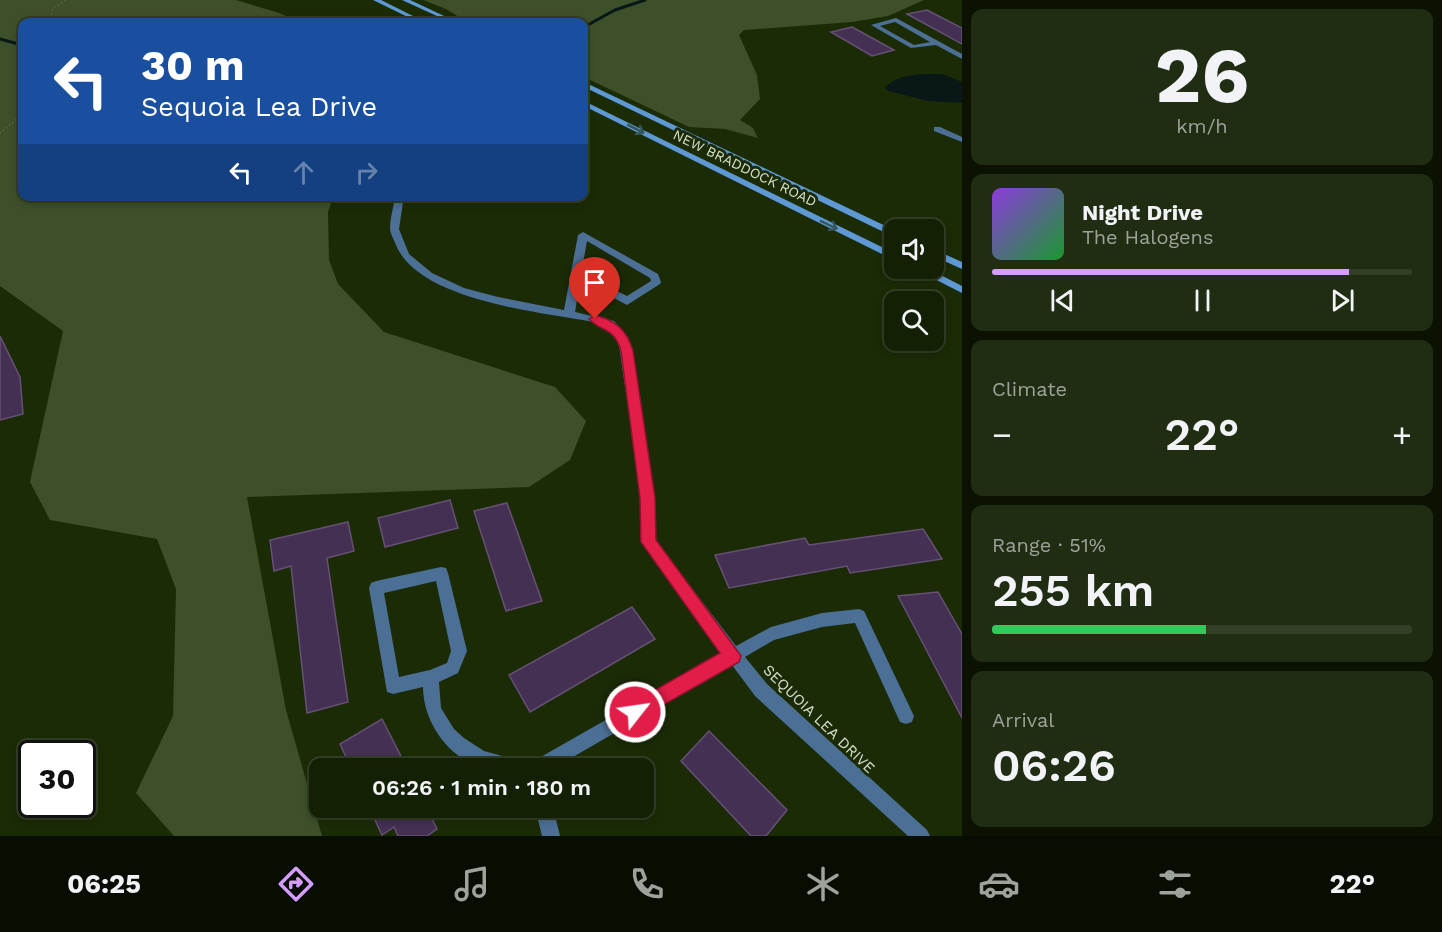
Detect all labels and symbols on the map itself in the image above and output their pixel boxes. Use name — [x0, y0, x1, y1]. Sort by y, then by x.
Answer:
one-way arrow — [626, 124, 644, 135]
street label: NEW BRADDOCK ROAD — [671, 126, 819, 210]
one-way arrow — [820, 219, 838, 231]
pin — [569, 257, 620, 319]
street label: SEQUOIA LEA DRIVE — [759, 661, 879, 777]
position arrow — [603, 680, 667, 744]
speed limit sign: 30 — [18, 740, 96, 818]

